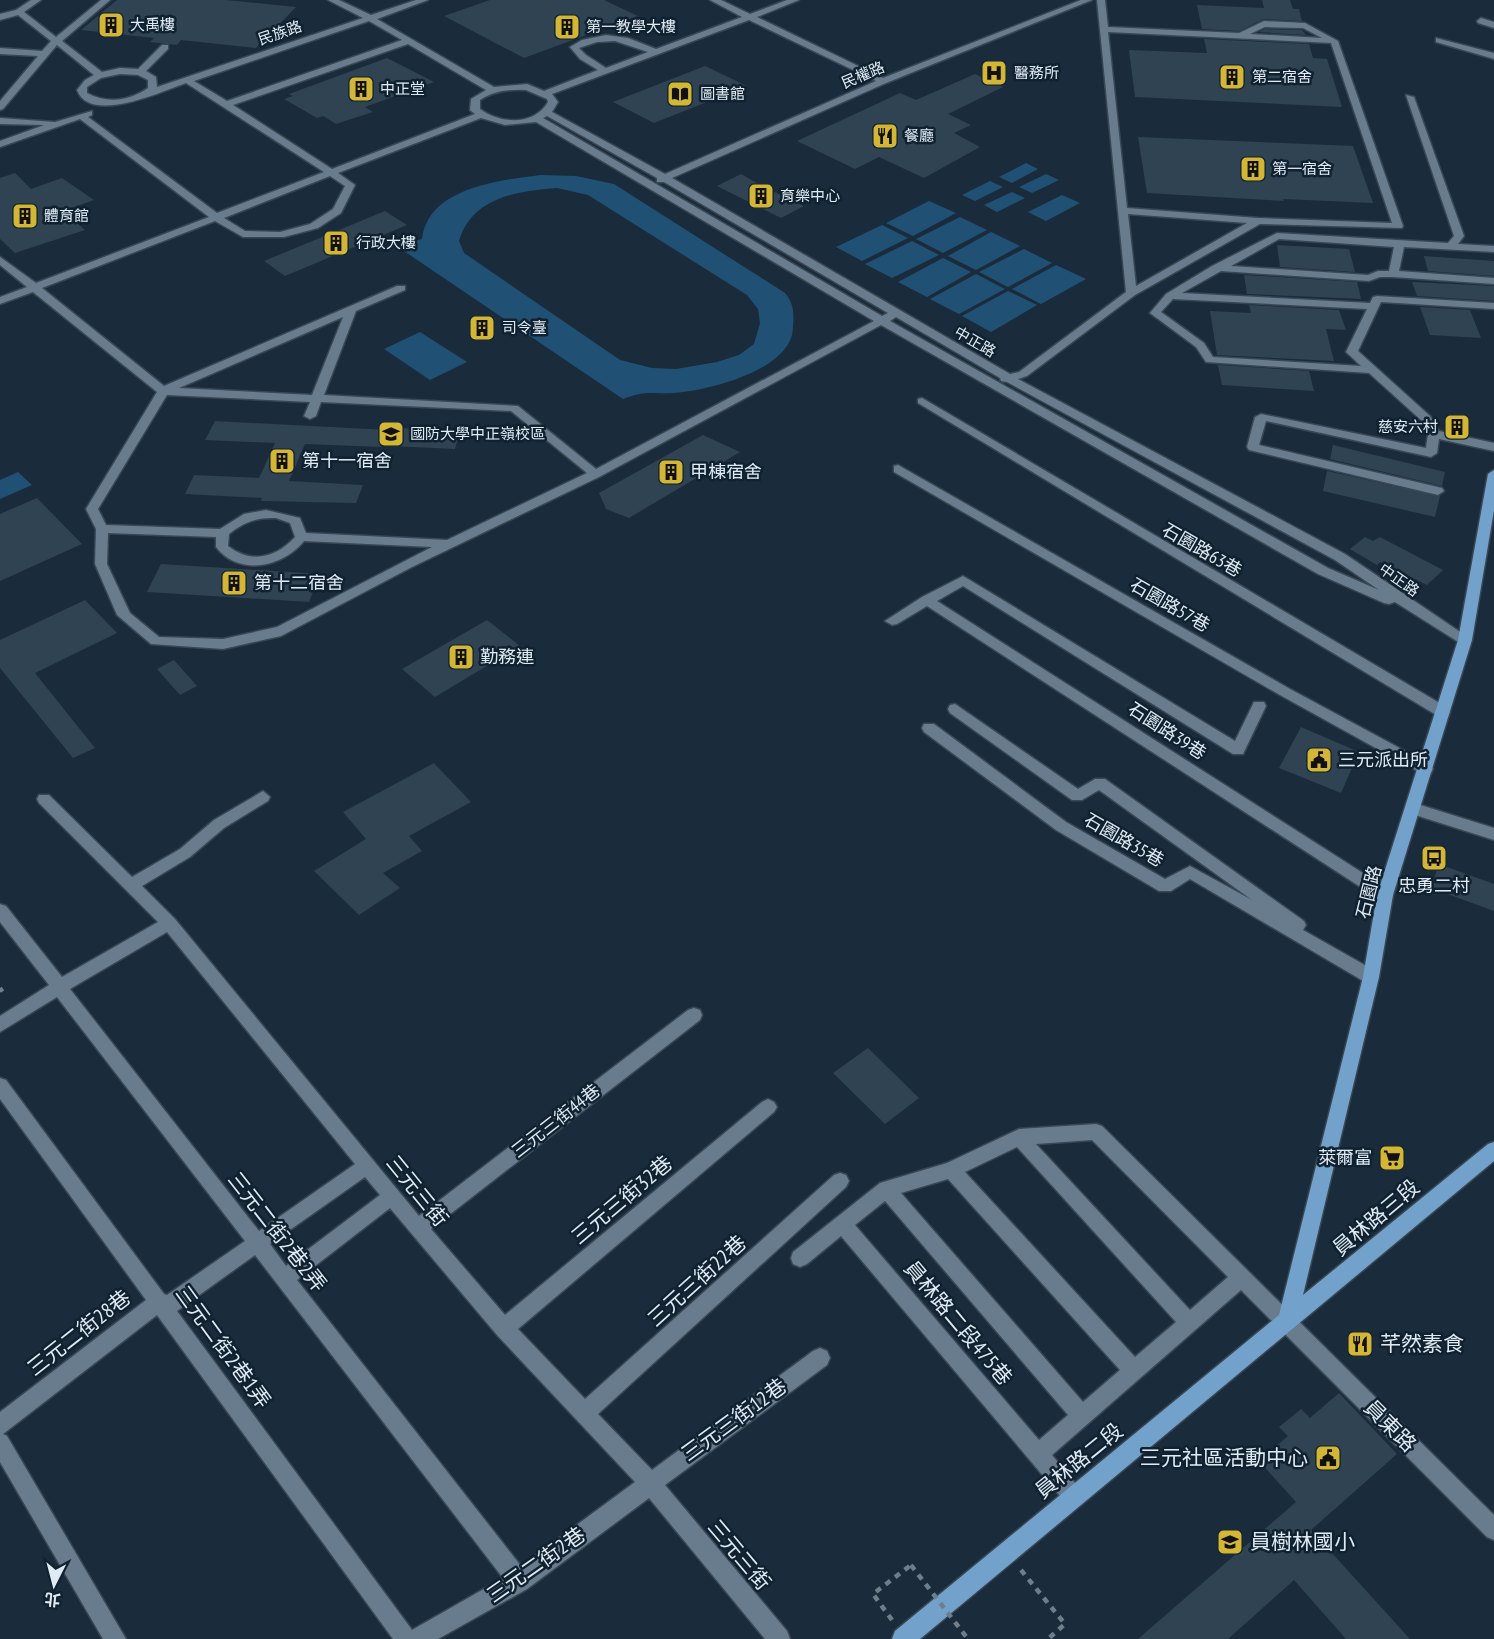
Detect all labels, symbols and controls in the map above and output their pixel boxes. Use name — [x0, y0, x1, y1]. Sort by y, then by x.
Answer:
building icon: 大禹樓 — [96, 10, 126, 40]
building icon: 第一教學大樓 — [552, 12, 582, 42]
place label: 大禹樓 — [130, 15, 175, 34]
street label: 民族路 — [255, 16, 304, 49]
place label: 第一教學大樓 — [586, 17, 676, 36]
street label: 民權路 — [838, 57, 887, 92]
hospital icon: 醫務所 — [979, 58, 1009, 88]
building icon: 第二宿舍 — [1217, 62, 1247, 92]
place label: 醫務所 — [1014, 63, 1059, 82]
place label: 第二宿舍 — [1252, 67, 1312, 86]
building icon: 中正堂 — [346, 74, 376, 104]
place label: 中正堂 — [380, 79, 425, 98]
library icon: 圖書館 — [665, 79, 695, 109]
place label: 圖書館 — [700, 84, 745, 103]
restaurant icon: 餐廳 — [870, 121, 900, 151]
place label: 餐廳 — [904, 126, 934, 145]
building icon: 第一宿舍 — [1238, 154, 1268, 184]
place label: 第一宿舍 — [1272, 159, 1332, 178]
building icon: 育樂中心 — [746, 181, 776, 211]
place label: 育樂中心 — [780, 186, 840, 205]
building icon: 體育館 — [10, 201, 40, 231]
place label: 體育館 — [44, 206, 89, 225]
building icon: 行政大樓 — [321, 228, 351, 258]
place label: 行政大樓 — [356, 233, 416, 252]
building icon: 司令臺 — [467, 313, 497, 343]
place label: 司令臺 — [502, 318, 547, 337]
street label: 中正路 — [951, 322, 999, 361]
building icon: 慈安六村 — [1442, 412, 1472, 442]
place label: 慈安六村 — [1378, 417, 1438, 436]
school or university icon: 國防大學中正嶺校區 — [376, 419, 406, 449]
place label: 國防大學中正嶺校區 — [410, 424, 545, 443]
building icon: 第十一宿舍 — [267, 446, 297, 476]
place label: 第十一宿舍 — [302, 449, 392, 472]
building icon: 甲棟宿舍 — [656, 457, 686, 487]
place label: 甲棟宿舍 — [690, 460, 762, 483]
street label: 石園路63巷 — [1158, 518, 1246, 582]
street label: 中正路 — [1375, 559, 1423, 600]
building icon: 第十二宿舍 — [219, 568, 249, 598]
place label: 第十二宿舍 — [254, 571, 344, 594]
street label: 石園路57巷 — [1126, 573, 1214, 637]
building icon: 勤務連 — [446, 642, 476, 672]
place label: 勤務連 — [480, 645, 534, 668]
street label: 石園路39巷 — [1124, 697, 1211, 764]
public building icon: 三元派出所 — [1304, 745, 1334, 775]
place label: 三元派出所 — [1338, 748, 1428, 771]
street label: 石園路35巷 — [1080, 808, 1168, 872]
bus stop icon: 忠勇二村 — [1419, 843, 1449, 873]
street label: 石園路 — [1351, 863, 1386, 921]
place label: 忠勇二村 — [1398, 874, 1470, 897]
street label: 三元三街44巷 — [507, 1079, 605, 1162]
supermarket icon: 萊爾富 — [1377, 1143, 1407, 1173]
place label: 萊爾富 — [1318, 1146, 1372, 1169]
street label: 三元三街32巷 — [566, 1149, 678, 1250]
street label: 三元三街 — [380, 1150, 454, 1232]
street label: 三元二街2巷2弄 — [222, 1166, 333, 1297]
street label: 員林路三段 — [1327, 1174, 1425, 1262]
street label: 三元三街22巷 — [642, 1229, 752, 1332]
street label: 員林路二段475巷 — [898, 1255, 1018, 1390]
street label: 三元二街2巷1弄 — [170, 1280, 277, 1413]
street label: 三元二街28巷 — [22, 1284, 136, 1381]
restaurant icon: 芊然素食 — [1345, 1329, 1375, 1359]
place label: 芊然素食 — [1380, 1330, 1464, 1357]
street label: 三元三街12巷 — [676, 1372, 792, 1467]
street label: 員東路 — [1359, 1394, 1422, 1457]
street label: 員林路二段 — [1029, 1417, 1128, 1504]
public building icon: 三元社區活動中心 — [1313, 1443, 1343, 1473]
place label: 三元社區活動中心 — [1140, 1444, 1308, 1471]
street label: 三元三街 — [702, 1514, 777, 1596]
street label: 三元二街2巷 — [481, 1521, 590, 1608]
school or university icon: 員樹林國小 — [1215, 1527, 1245, 1557]
place label: 員樹林國小 — [1250, 1528, 1355, 1555]
north arrow — [24, 1555, 84, 1615]
text: 北 — [43, 1589, 61, 1611]

